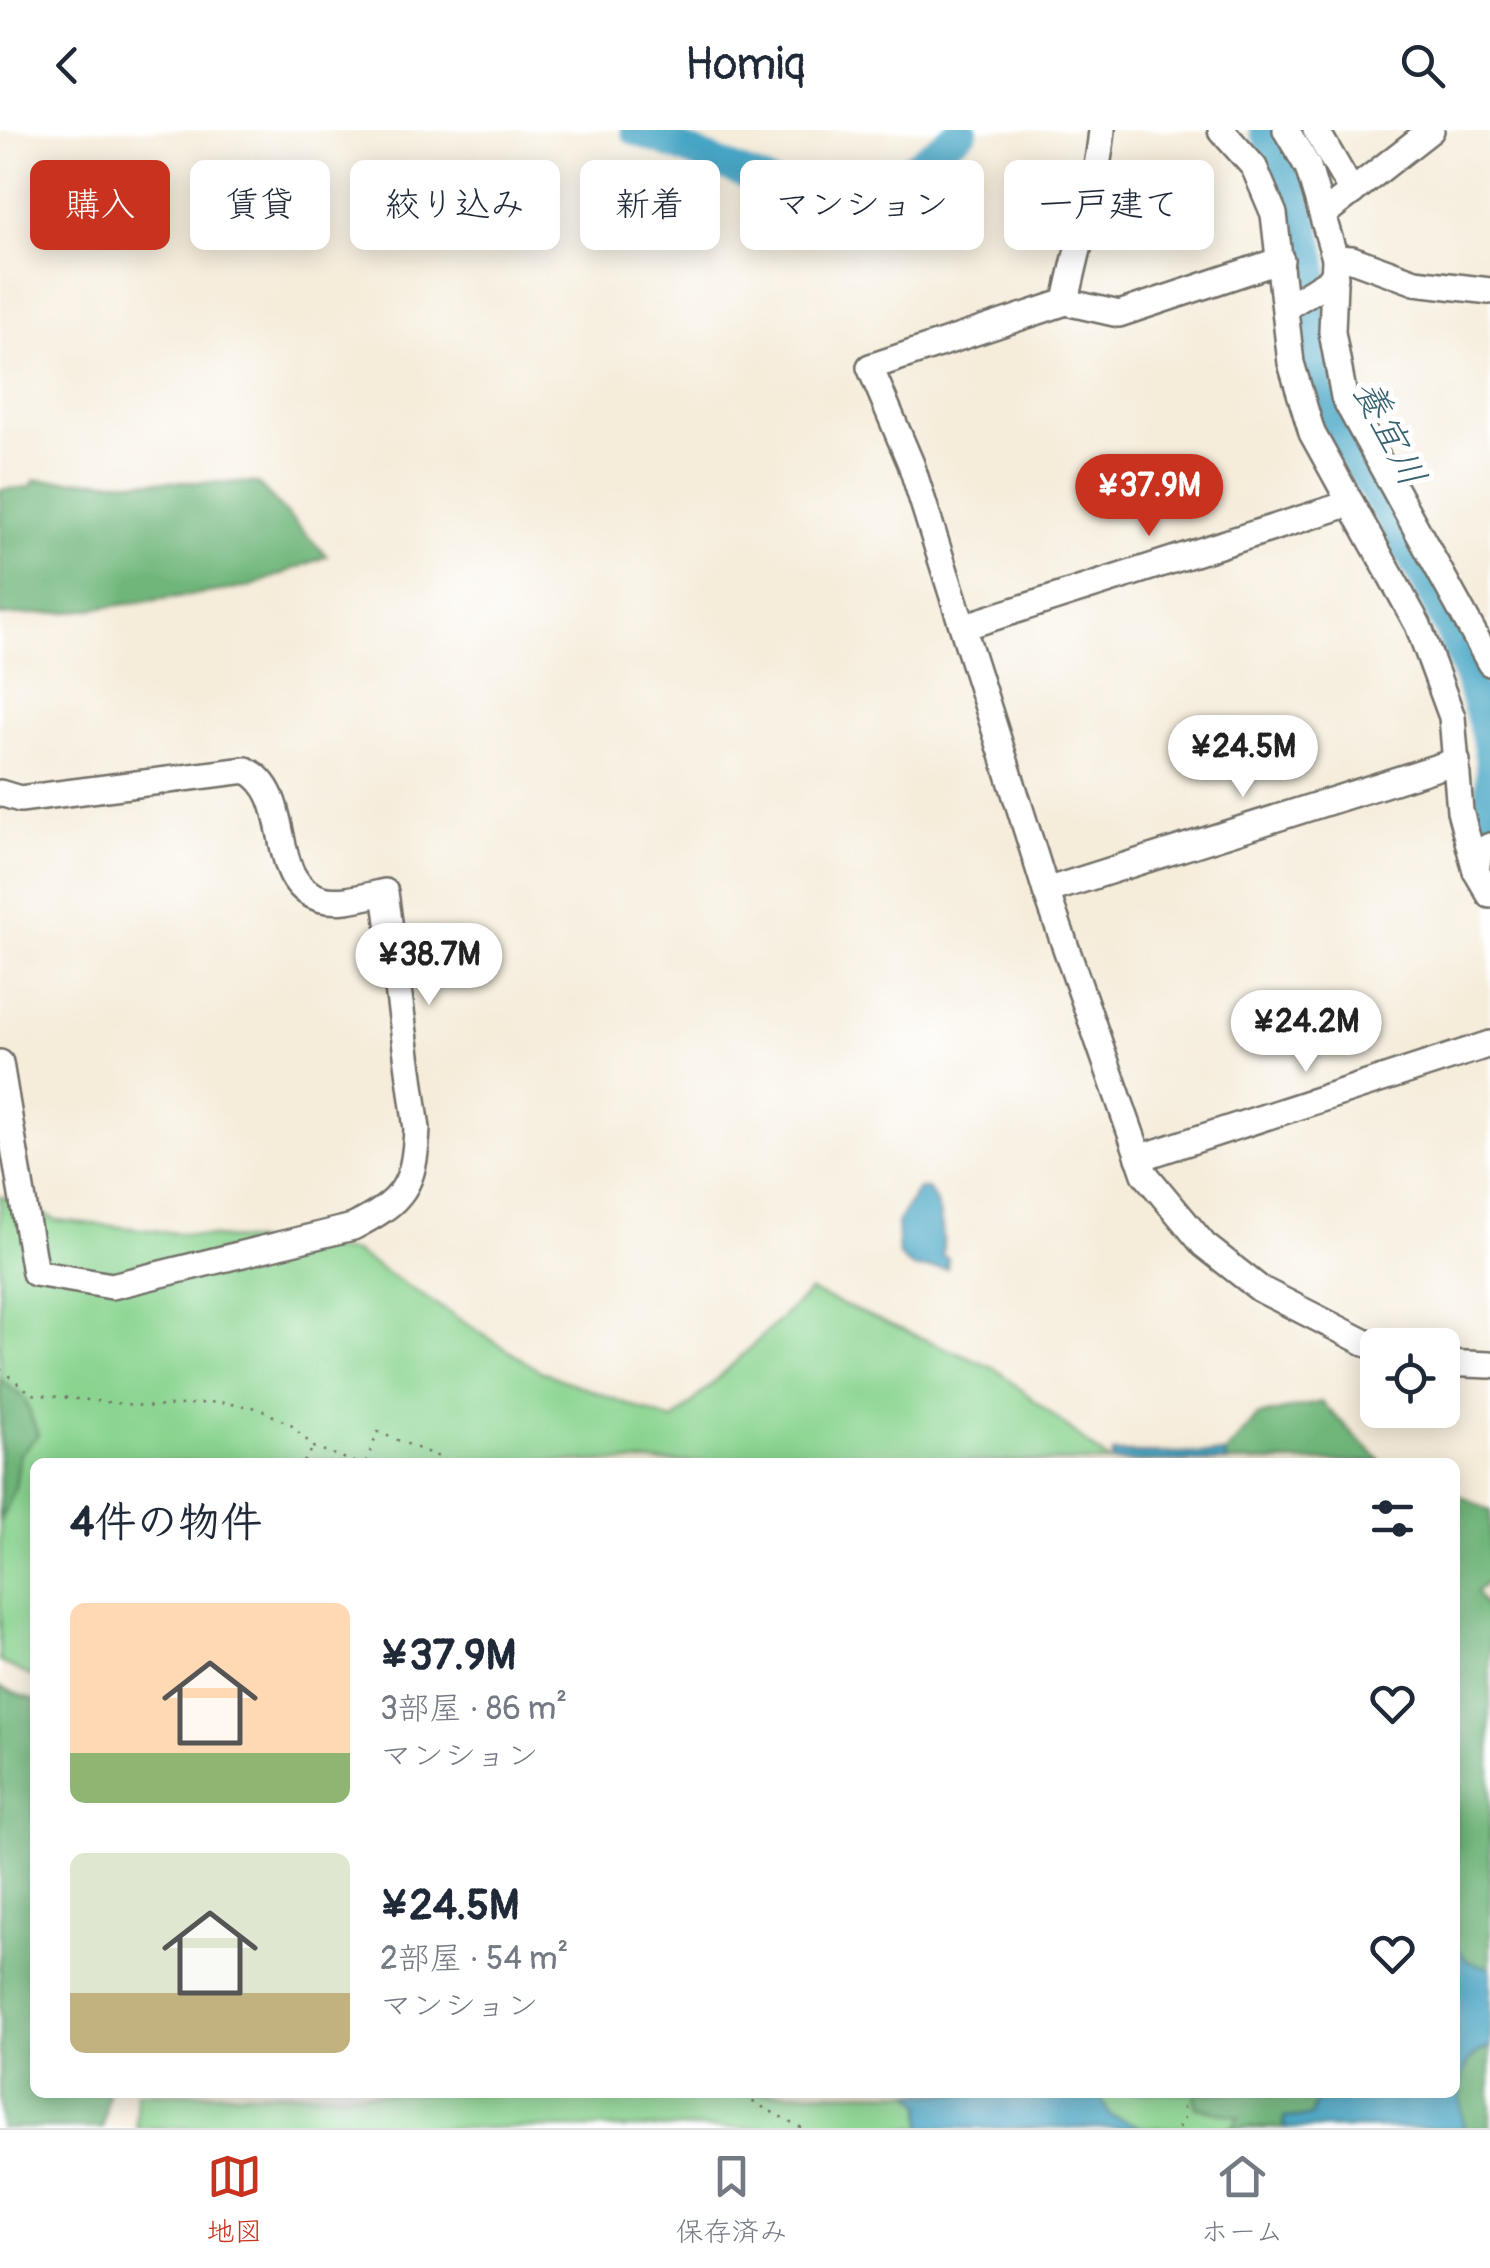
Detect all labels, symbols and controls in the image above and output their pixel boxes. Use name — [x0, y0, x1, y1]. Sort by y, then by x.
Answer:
text: Homiq — [685, 37, 805, 93]
icon: back — [40, 38, 95, 93]
icon: search — [1395, 38, 1450, 93]
chip: 購入 — [30, 160, 170, 250]
chip: 賃貸 — [190, 160, 330, 250]
chip: 絞り込み — [350, 160, 560, 250]
chip: 新着 — [580, 160, 720, 250]
chip: マンション — [740, 160, 984, 250]
chip: 一戸建て — [1004, 160, 1214, 250]
water label: 養宜川 — [1342, 371, 1436, 495]
pin: ¥37.9M — [1068, 454, 1230, 539]
text: ¥37.9M — [1097, 466, 1201, 506]
pin: ¥24.5M — [1162, 715, 1324, 800]
text: ¥24.5M — [1190, 727, 1296, 767]
pin: ¥38.7M — [348, 923, 510, 1008]
text: ¥38.7M — [377, 935, 481, 975]
pin: ¥24.2M — [1225, 990, 1387, 1075]
text: ¥24.2M — [1253, 1002, 1359, 1042]
map controls — [1360, 1328, 1460, 1428]
button: locate — [1360, 1328, 1460, 1428]
icon: filters — [1365, 1491, 1420, 1546]
text: 4件の物件 — [70, 1497, 262, 1549]
text: ¥37.9M — [380, 1630, 516, 1682]
icon: home — [150, 1643, 270, 1763]
icon: heart — [1365, 1676, 1420, 1731]
text: 3部屋 · 86 m² — [380, 1689, 567, 1729]
text: マンション — [380, 1736, 539, 1776]
text: ¥24.5M — [380, 1880, 519, 1932]
icon: home — [150, 1893, 270, 2013]
icon: heart — [1365, 1926, 1420, 1981]
text: 2部屋 · 54 m² — [380, 1939, 568, 1979]
text: マンション — [380, 1986, 539, 2026]
tab: 地図 — [207, 2149, 263, 2250]
tab: 保存済み — [676, 2149, 788, 2250]
tab: ホーム — [1201, 2149, 1283, 2250]

